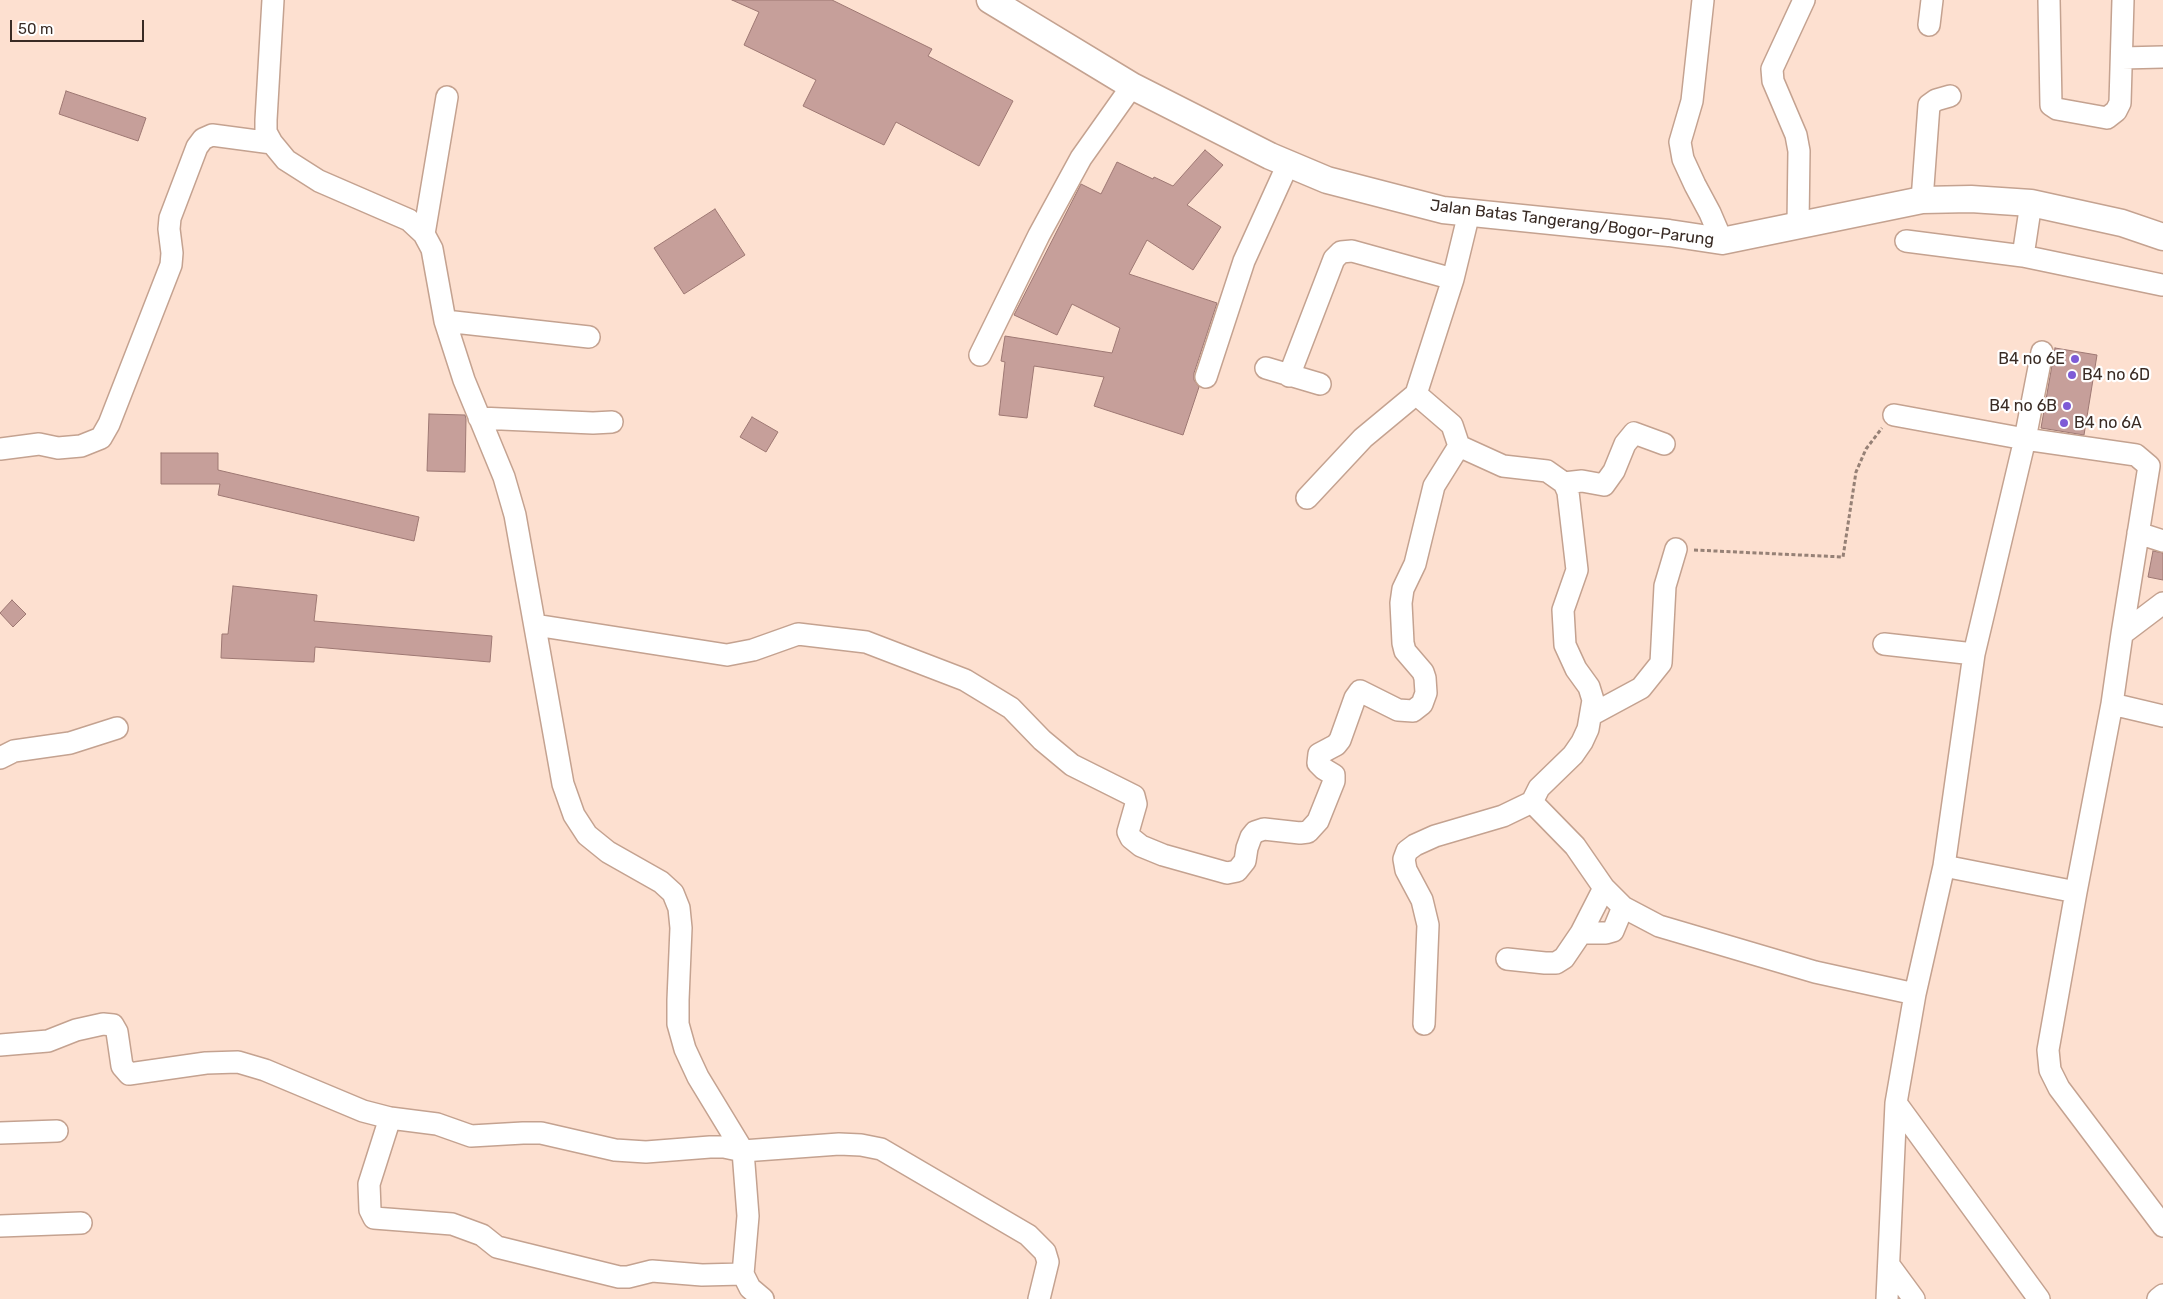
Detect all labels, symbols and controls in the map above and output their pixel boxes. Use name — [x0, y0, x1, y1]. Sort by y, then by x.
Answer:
scale bar — [12, 10, 146, 42]
text: 50 m — [18, 20, 53, 38]
street label: Jalan Batas Tangerang/Bogor–Parung — [1429, 196, 1715, 250]
place label: B4 no 6E — [1998, 349, 2065, 369]
marker: B4 no 6E — [2069, 353, 2081, 365]
place label: B4 no 6D — [2082, 365, 2150, 385]
marker: B4 no 6D — [2066, 369, 2078, 381]
place label: B4 no 6B — [1989, 396, 2057, 416]
marker: B4 no 6B — [2061, 400, 2073, 412]
place label: B4 no 6A — [2074, 413, 2142, 433]
marker: B4 no 6A — [2058, 417, 2070, 429]

